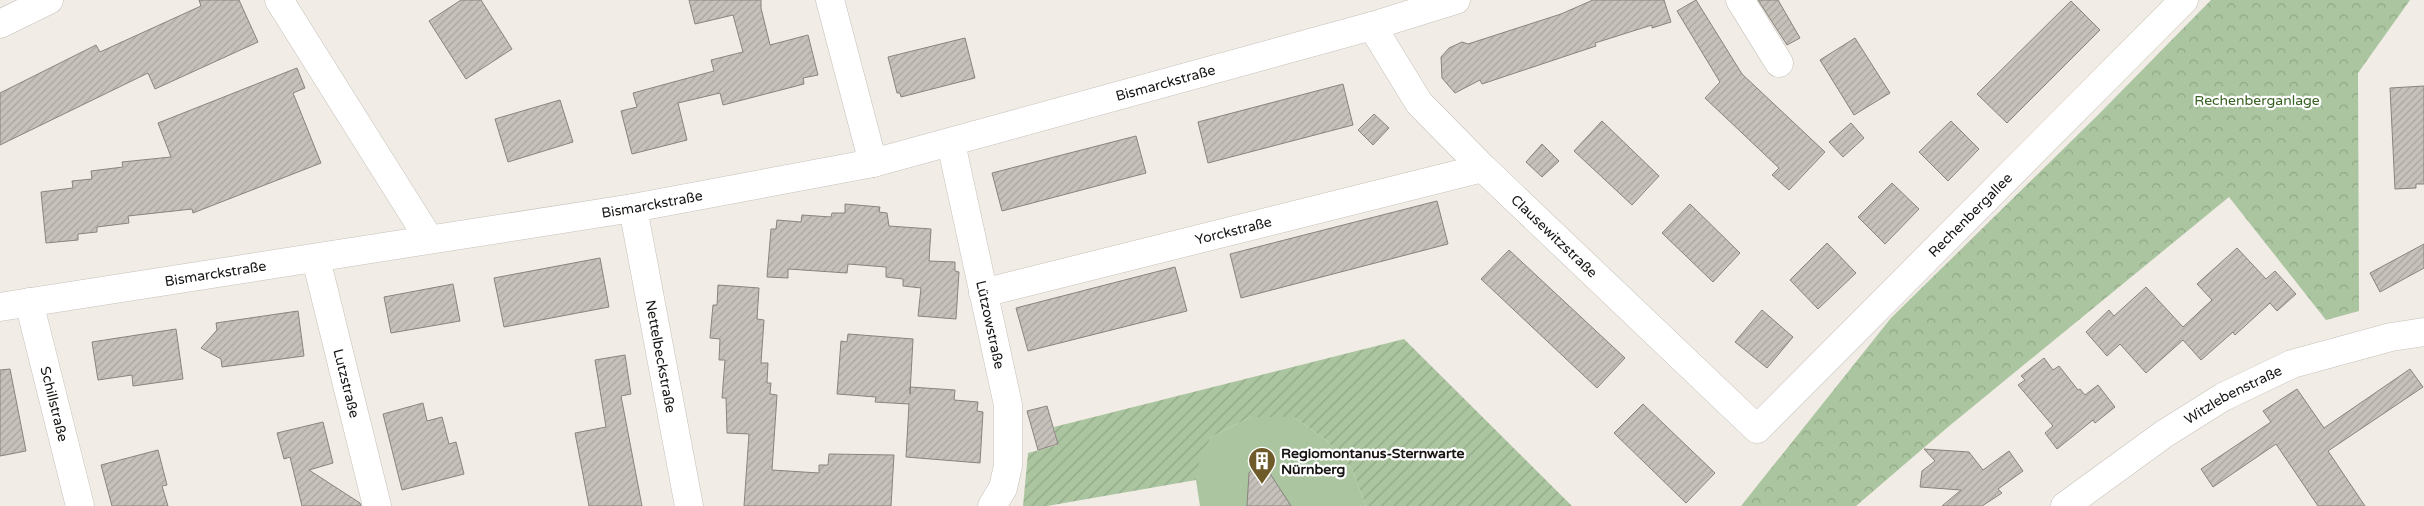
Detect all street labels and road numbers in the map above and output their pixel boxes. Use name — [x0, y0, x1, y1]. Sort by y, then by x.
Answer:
street label: Bismarckstraße — [1114, 61, 1217, 105]
street label: Rechenbergallee — [1925, 169, 2016, 261]
street label: Bismarckstraße — [600, 187, 704, 222]
street label: Clausewitzstraße — [1507, 191, 1601, 281]
street label: Yorckstraße — [1193, 213, 1274, 249]
street label: Bismarckstraße — [164, 257, 267, 290]
street label: Lützowstraße — [972, 279, 1008, 371]
street label: Nettelbeckstraße — [641, 299, 679, 414]
street label: Lutzstraße — [329, 347, 363, 420]
street label: Witzlebenstraße — [2181, 362, 2285, 428]
street label: Schillstraße — [36, 365, 72, 443]

